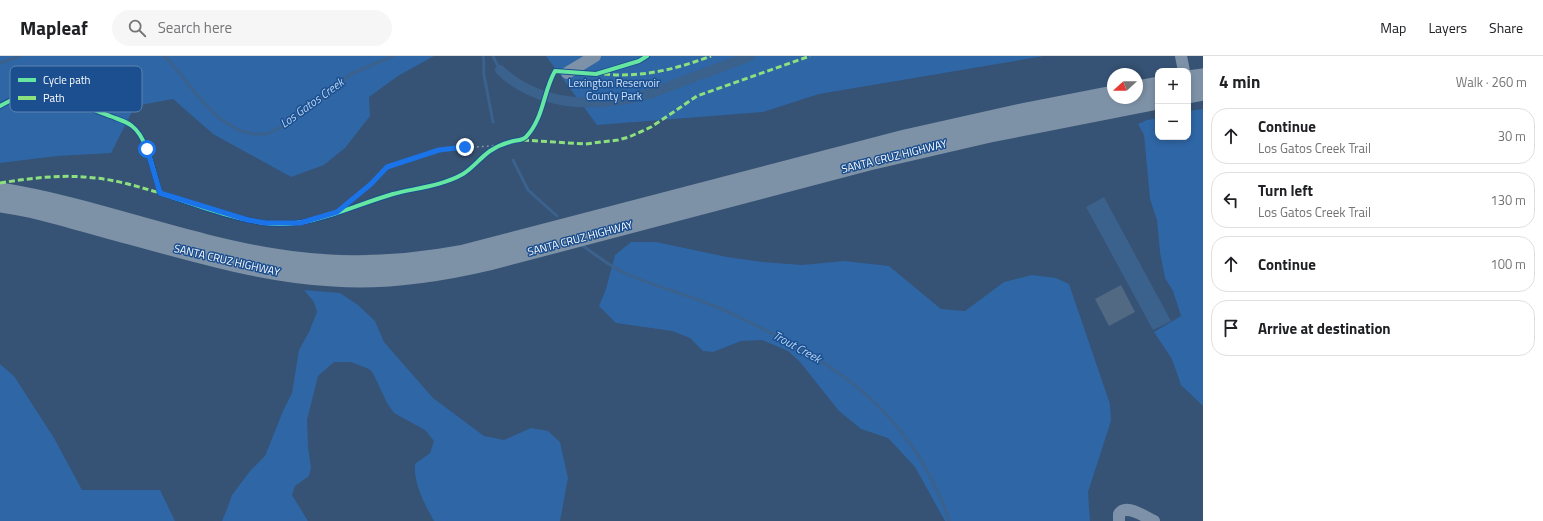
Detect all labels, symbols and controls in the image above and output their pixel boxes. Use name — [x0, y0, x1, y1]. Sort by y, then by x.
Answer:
search box — [112, 10, 392, 46]
text: Mapleaf — [20, 13, 88, 42]
text: Search here — [158, 16, 232, 39]
icon: search — [126, 17, 148, 39]
text: Map — [1380, 17, 1406, 38]
text: Layers — [1428, 17, 1467, 38]
text: Share — [1489, 17, 1523, 38]
legend — [10, 66, 142, 112]
north arrow — [1107, 68, 1143, 104]
map controls — [1155, 68, 1191, 140]
button: + — [1155, 68, 1191, 104]
text: 4 min — [1219, 69, 1260, 95]
text: Cycle path — [43, 72, 91, 88]
water label: Los Gatos Creek — [276, 72, 349, 132]
text: Walk · 260 m — [1456, 72, 1527, 92]
park label: Lexington Reservoir County Park — [568, 75, 660, 104]
text: Path — [43, 90, 65, 106]
button: − — [1155, 104, 1191, 140]
text: Continue — [1258, 115, 1316, 138]
icon: ahead — [1220, 125, 1242, 147]
text: 30 m — [1498, 126, 1526, 146]
street label: SANTA CRUZ HIGHWAY — [840, 135, 948, 177]
route end — [456, 138, 474, 156]
text: Los Gatos Creek Trail — [1258, 138, 1371, 158]
route start — [138, 140, 156, 158]
text: Turn left — [1258, 179, 1313, 202]
icon: left — [1220, 189, 1242, 211]
text: 130 m — [1490, 190, 1526, 210]
text: Los Gatos Creek Trail — [1258, 202, 1371, 222]
street label: SANTA CRUZ HIGHWAY — [526, 216, 634, 260]
street label: SANTA CRUZ HIGHWAY — [173, 240, 282, 280]
icon: ahead — [1220, 253, 1242, 275]
text: Continue — [1258, 253, 1316, 276]
text: 100 m — [1490, 254, 1526, 274]
icon: arrive — [1220, 317, 1242, 339]
text: Arrive at destination — [1258, 317, 1391, 340]
water label: Trout Creek — [769, 325, 826, 368]

